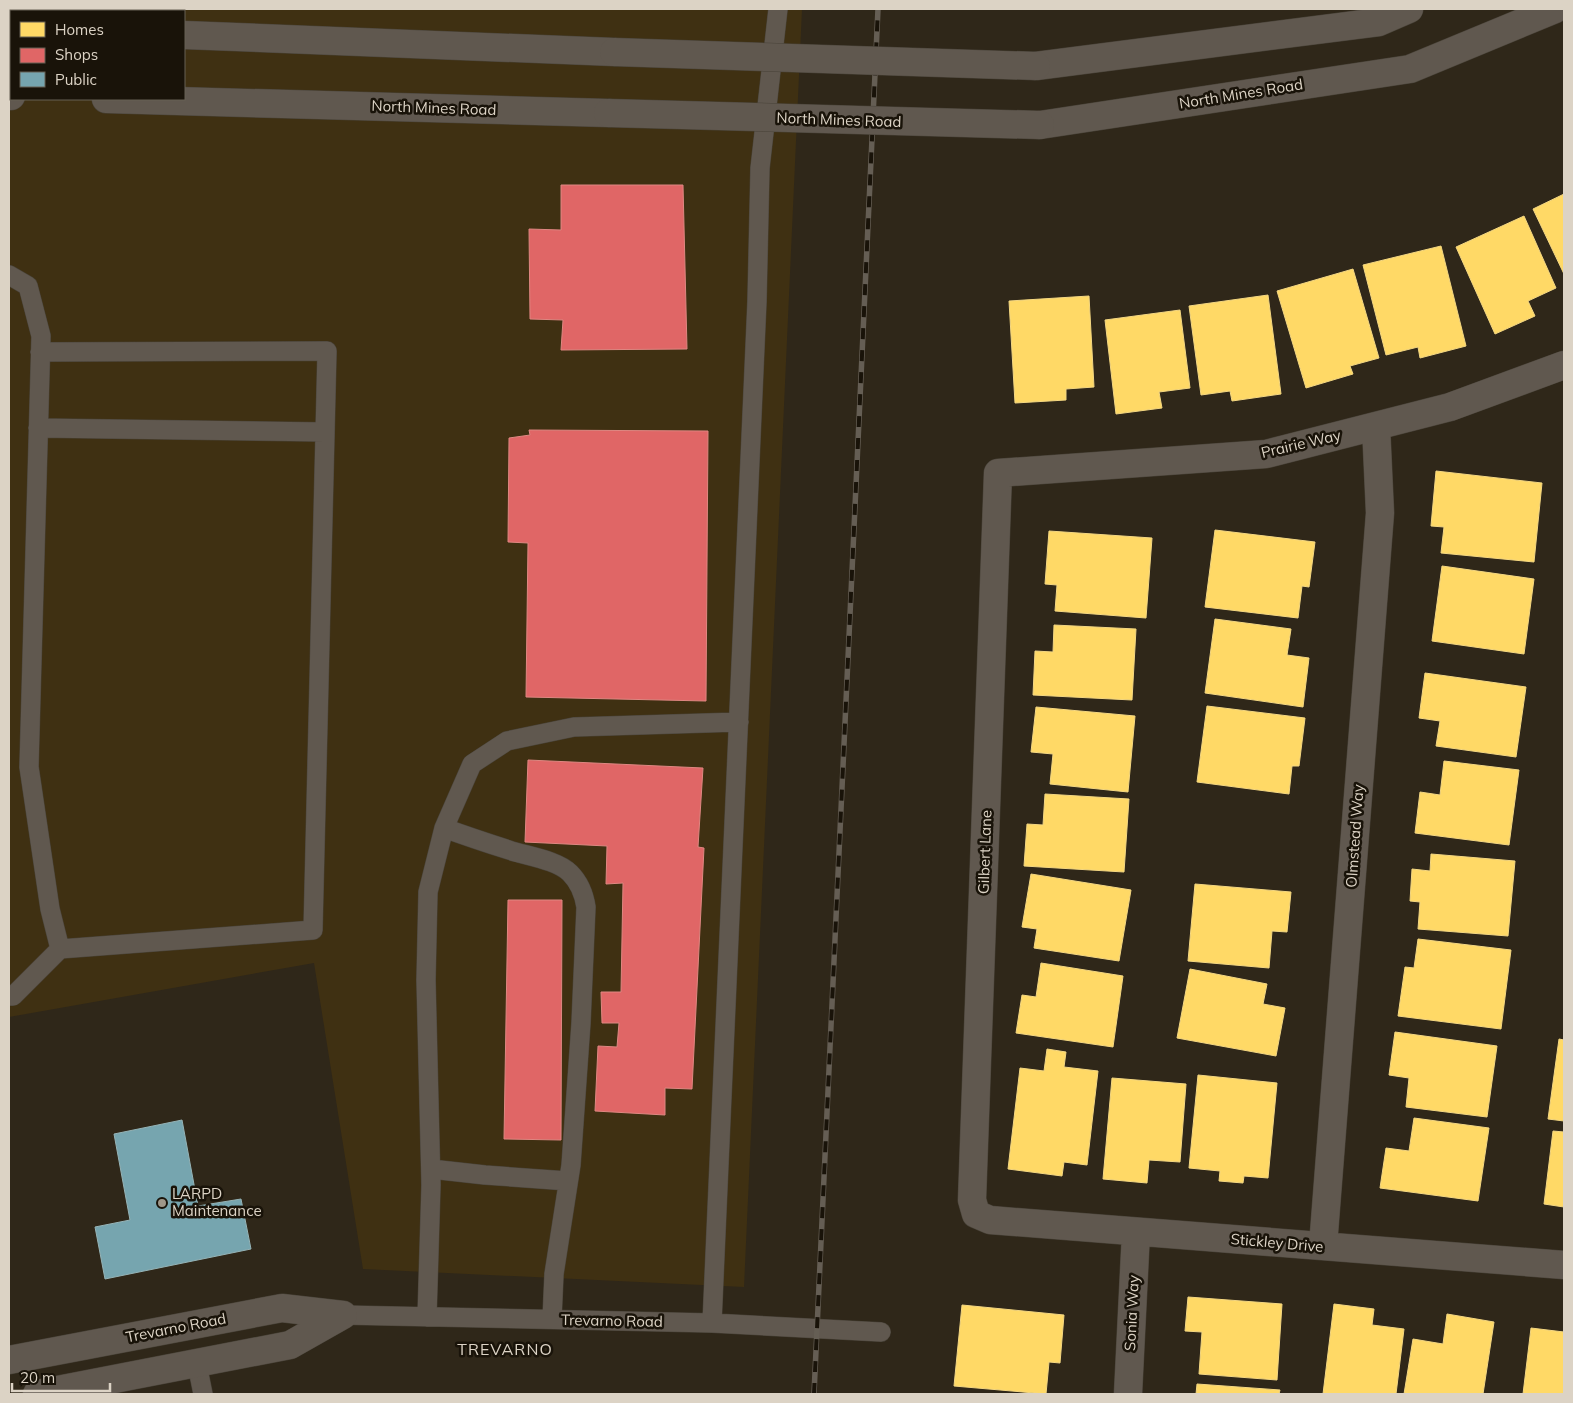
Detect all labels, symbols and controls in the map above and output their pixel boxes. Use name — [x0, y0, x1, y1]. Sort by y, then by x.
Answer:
legend — [10, 10, 185, 100]
text: Homes — [55, 20, 104, 39]
text: Shops — [55, 45, 98, 64]
text: Public — [55, 70, 97, 89]
street label: North Mines Road — [1178, 74, 1304, 113]
street label: North Mines Road — [371, 96, 497, 119]
street label: North Mines Road — [776, 108, 902, 131]
street label: Prairie Way — [1259, 425, 1343, 462]
street label: Olmstead Way — [1341, 784, 1368, 888]
street label: Gilbert Lane — [974, 809, 995, 894]
place label: LARPD Maintenance — [172, 1184, 262, 1220]
marker: LARPD Maintenance — [156, 1197, 168, 1209]
street label: Stickley Drive — [1230, 1229, 1324, 1256]
street label: Sonia Way — [1120, 1275, 1143, 1351]
street label: Trevarno Road — [124, 1308, 228, 1347]
street label: Trevarno Road — [561, 1310, 663, 1331]
district label: TREVARNO — [457, 1339, 553, 1359]
scale bar — [12, 1360, 110, 1392]
text: 20 m — [20, 1368, 55, 1387]

